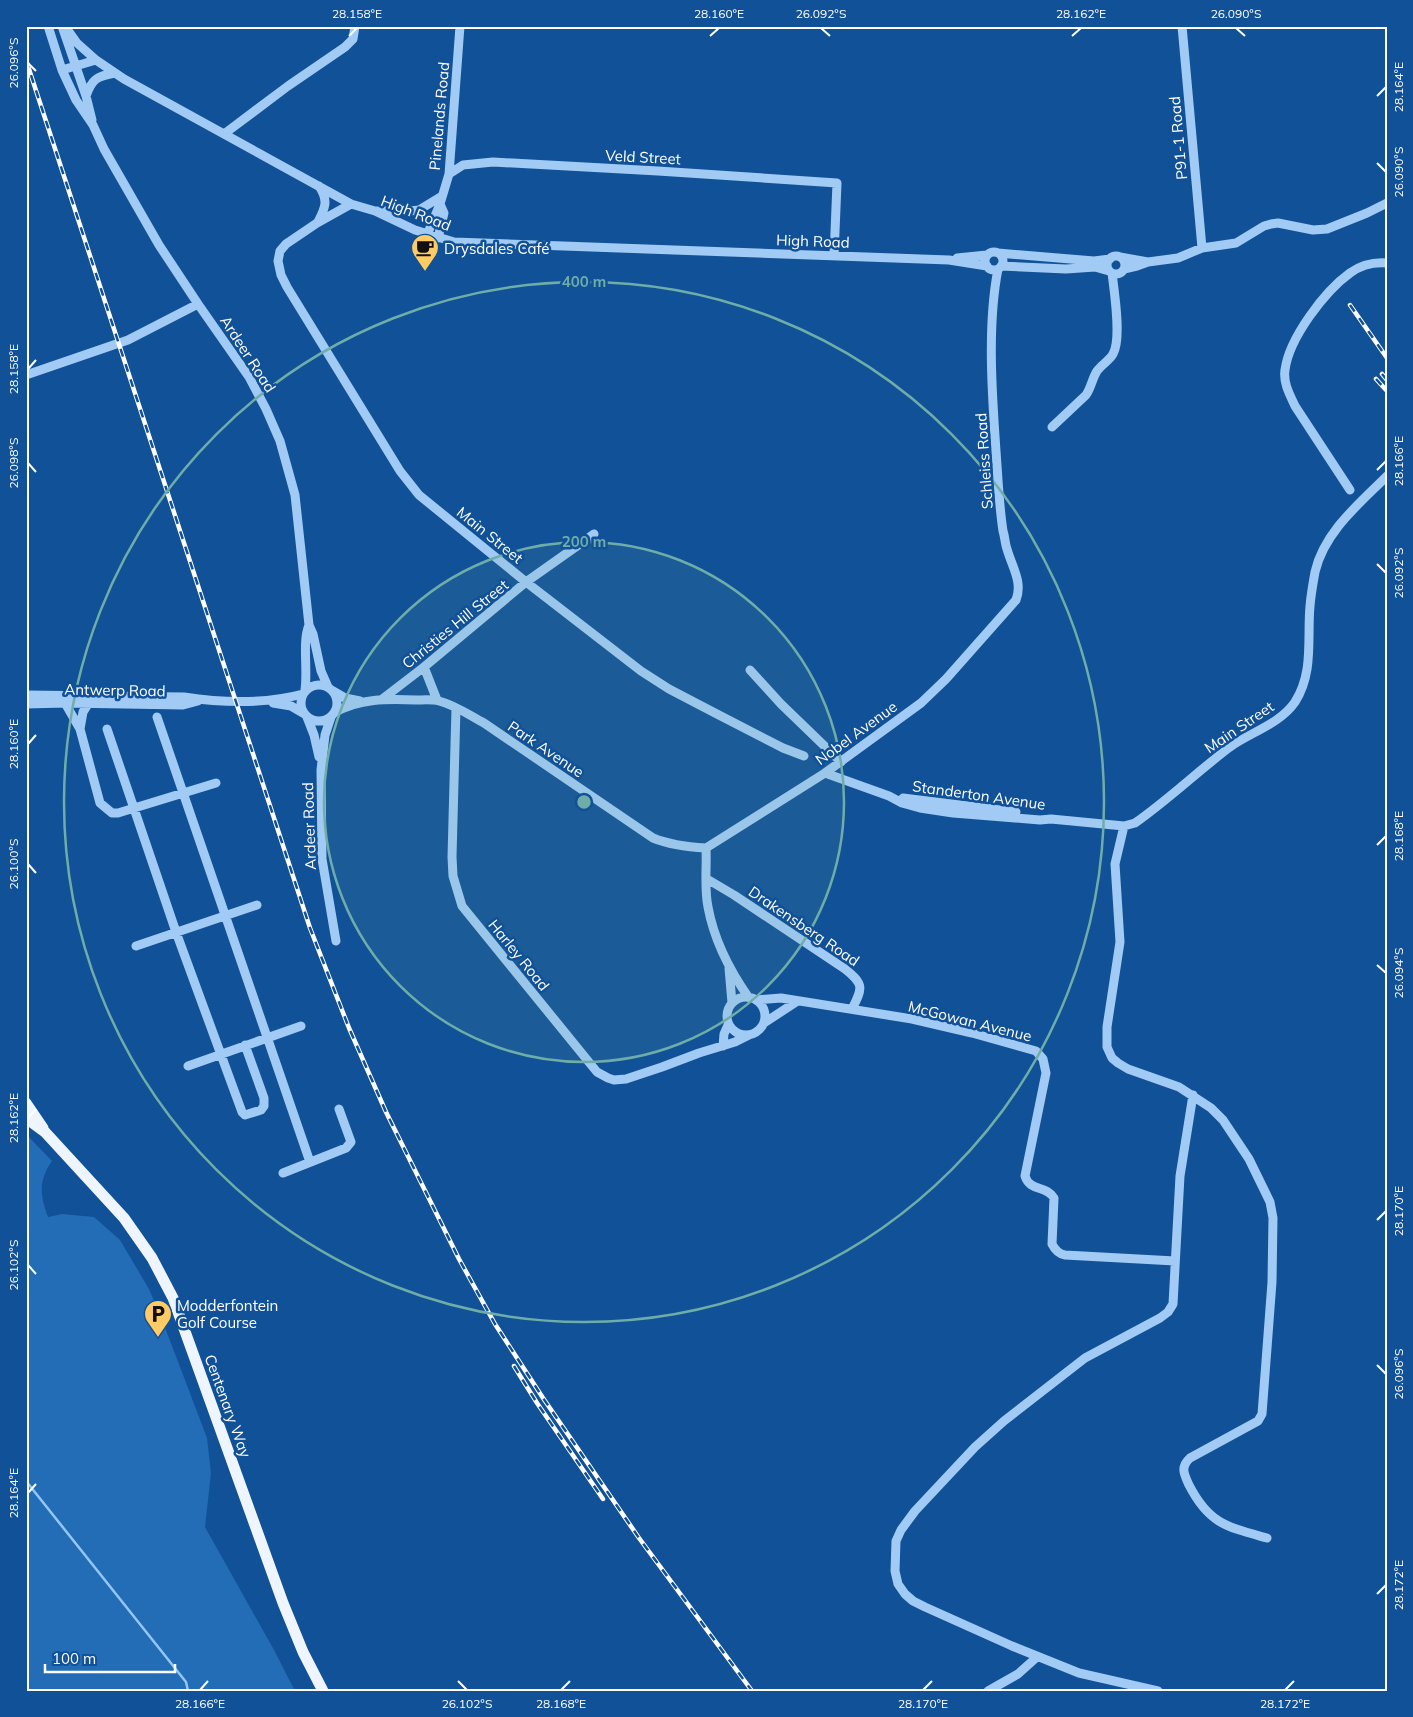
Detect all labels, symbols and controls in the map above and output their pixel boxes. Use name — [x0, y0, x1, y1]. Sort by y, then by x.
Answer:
text: 28.158°E — [332, 6, 382, 21]
text: 28.160°E — [694, 6, 744, 21]
text: 26.092°S — [796, 6, 846, 21]
text: 28.162°E — [1056, 6, 1106, 21]
text: 26.090°S — [1211, 6, 1261, 21]
text: 26.096°S — [6, 38, 21, 88]
street label: Pinelands Road — [425, 61, 453, 171]
text: 28.164°E — [1391, 62, 1406, 112]
street label: P91-1 Road — [1165, 95, 1191, 181]
street label: Veld Street — [605, 146, 681, 168]
text: 26.090°S — [1391, 147, 1406, 197]
street label: High Road — [378, 191, 454, 235]
street label: High Road — [776, 230, 850, 252]
cafe icon: Drysdales Café — [410, 233, 440, 272]
place label: Drysdales Café — [444, 239, 549, 258]
text: 400 m — [562, 272, 606, 291]
street label: Ardeer Road — [216, 312, 280, 396]
text: 28.158°E — [6, 344, 21, 394]
street label: Schleiss Road — [971, 412, 997, 510]
text: 28.166°E — [1391, 436, 1406, 486]
text: 26.098°S — [6, 438, 21, 488]
street label: Main Street — [453, 503, 527, 567]
text: 200 m — [562, 532, 606, 551]
text: 26.092°S — [1391, 548, 1406, 598]
street label: Christies Hill Street — [398, 575, 512, 673]
street label: Antwerp Road — [64, 680, 166, 700]
street label: Nobel Avenue — [811, 697, 901, 769]
street label: Main Street — [1201, 697, 1277, 757]
street label: Park Avenue — [504, 717, 588, 781]
text: 28.160°E — [6, 719, 21, 769]
street label: Standerton Avenue — [911, 776, 1047, 814]
street label: Ardeer Road — [298, 782, 320, 870]
centre of rings — [575, 793, 593, 811]
text: 28.168°E — [1391, 811, 1406, 861]
text: 26.100°S — [6, 839, 21, 889]
street label: Drakensberg Road — [745, 882, 863, 970]
street label: Harley Road — [484, 916, 554, 994]
text: 26.094°S — [1391, 948, 1406, 998]
street label: McGowan Avenue — [906, 996, 1034, 1046]
text: 28.162°E — [6, 1093, 21, 1143]
text: 28.170°E — [1391, 1186, 1406, 1236]
text: 26.102°S — [6, 1240, 21, 1290]
place label: Modderfontein Golf Course — [177, 1296, 278, 1332]
parking icon: Modderfontein Golf Course — [143, 1299, 173, 1338]
text: 26.096°S — [1391, 1349, 1406, 1399]
street label: Centenary Way — [201, 1352, 255, 1460]
text: 28.164°E — [6, 1468, 21, 1518]
text: 28.172°E — [1391, 1560, 1406, 1610]
scale bar — [45, 1642, 175, 1674]
text: 100 m — [52, 1649, 96, 1668]
text: 28.166°E — [175, 1696, 225, 1711]
text: 26.102°S — [442, 1696, 492, 1711]
text: 28.168°E — [536, 1696, 586, 1711]
text: 28.170°E — [898, 1696, 948, 1711]
text: 28.172°E — [1260, 1696, 1310, 1711]

